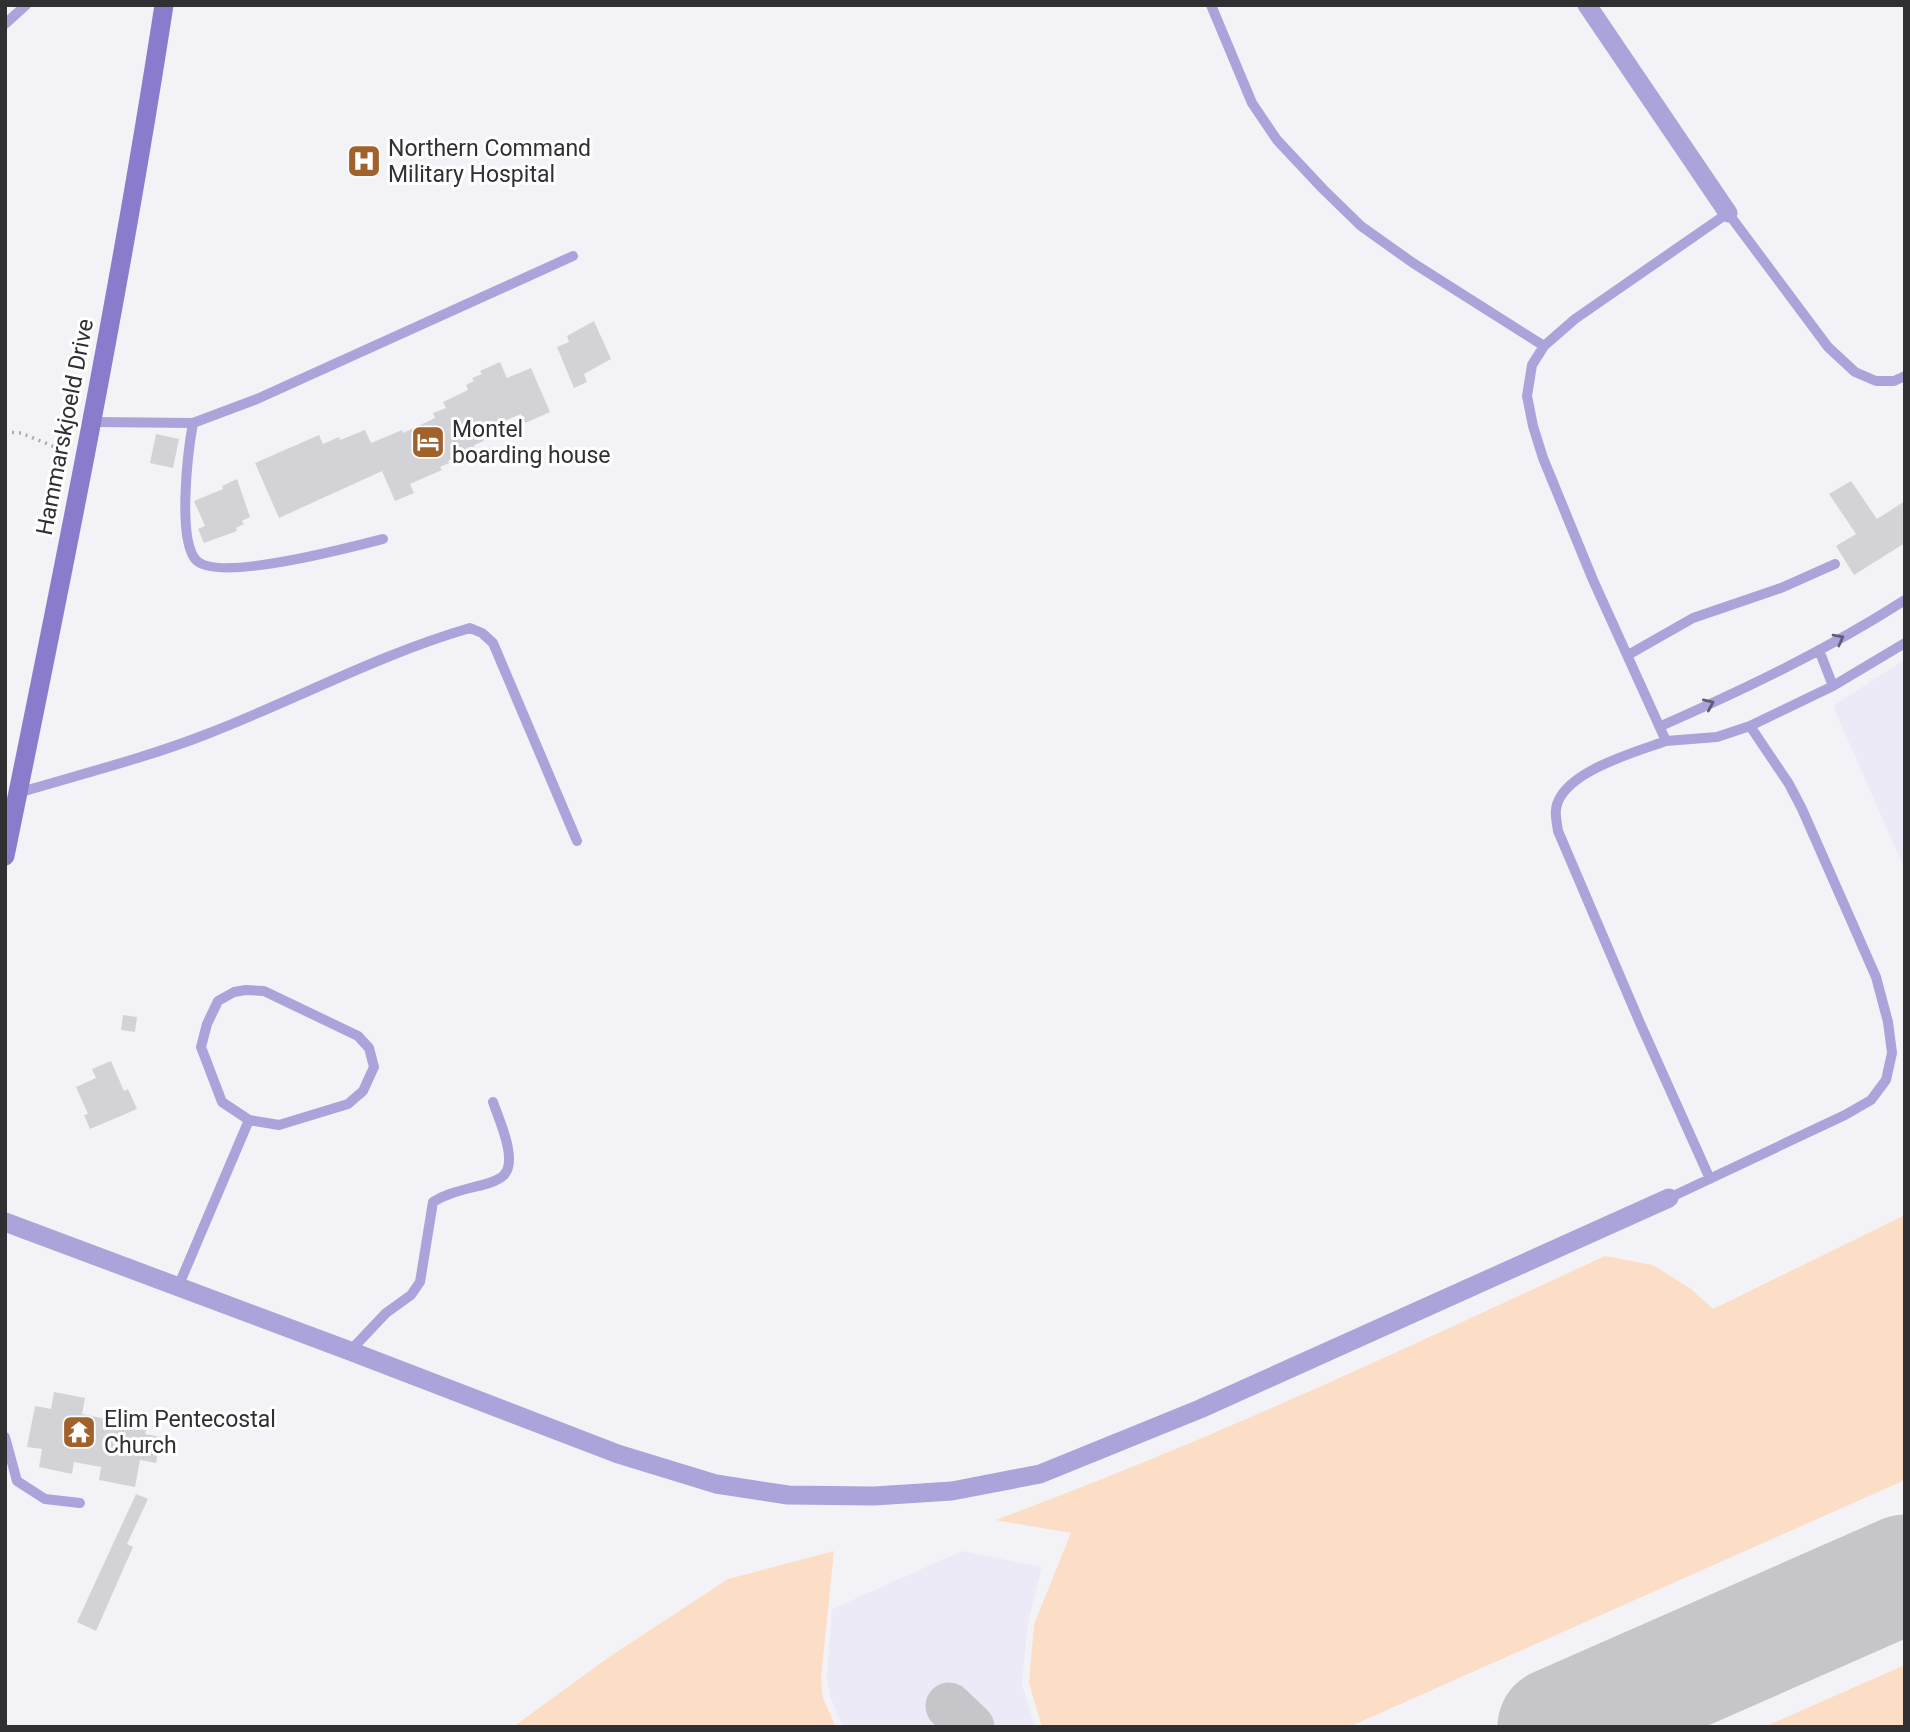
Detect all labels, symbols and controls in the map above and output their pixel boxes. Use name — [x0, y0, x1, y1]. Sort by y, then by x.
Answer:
place label: Northern Command Military Hospital — [388, 135, 591, 188]
hospital icon: Northern Command Military Hospital — [345, 142, 383, 180]
street label: Hammarskjoeld Drive — [31, 317, 99, 537]
place label: Montel boarding house — [452, 416, 611, 469]
hotel icon: Montel boarding house — [409, 423, 447, 461]
one-way arrow — [1832, 634, 1845, 647]
one-way arrow — [1703, 699, 1715, 713]
place label: Elim Pentecostal Church — [104, 1406, 276, 1459]
temple icon: Elim Pentecostal Church — [60, 1413, 98, 1451]

